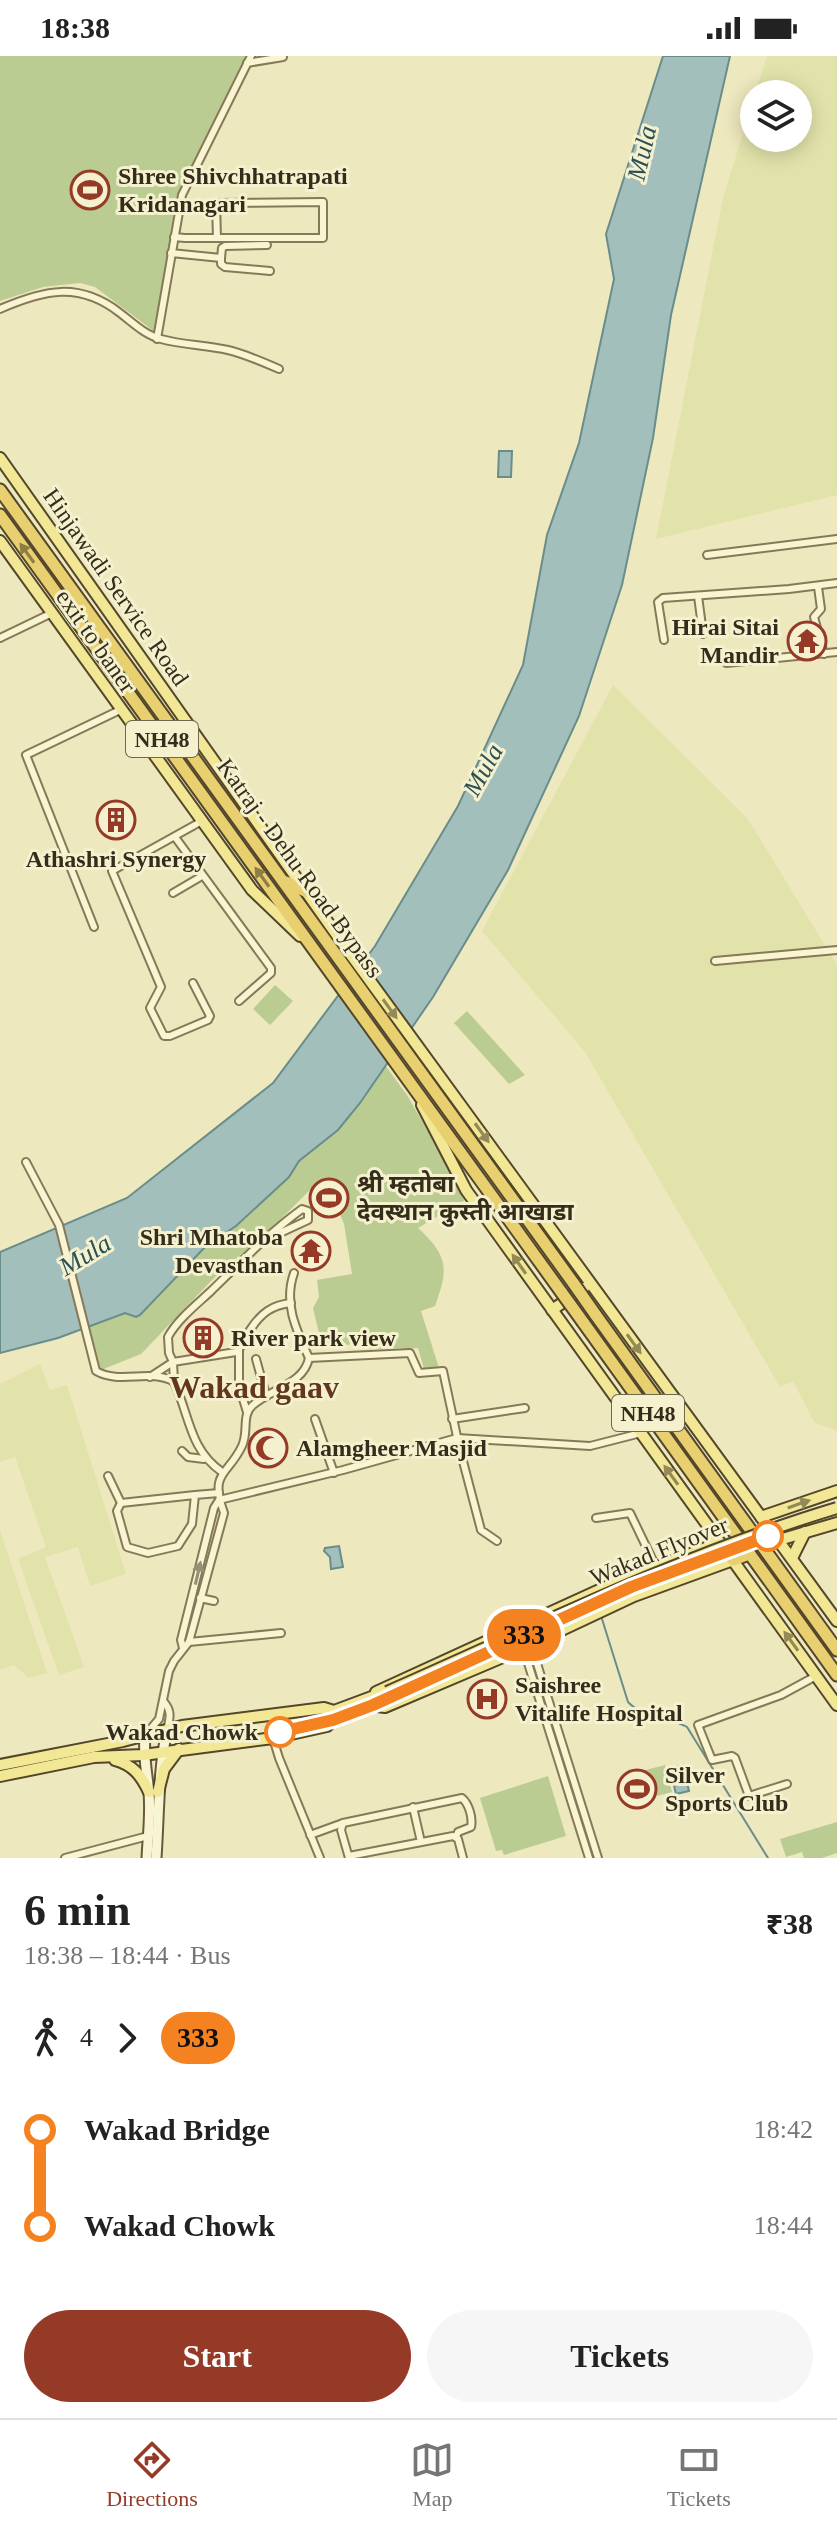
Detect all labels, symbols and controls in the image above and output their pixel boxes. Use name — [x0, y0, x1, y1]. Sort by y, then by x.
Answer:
text: 18:38 — [40, 11, 110, 44]
map controls — [740, 80, 812, 152]
button: layers — [740, 80, 812, 152]
water label: Mula — [621, 123, 662, 184]
place label: Shree Shivchhatrapati Kridanagari — [118, 163, 348, 217]
sports icon: Shree Shivchhatrapati Kridanagari — [69, 169, 111, 211]
street label: Hinjawadi Service Road — [38, 483, 194, 691]
one-way arrow — [20, 543, 36, 563]
street label: exit to baner — [51, 584, 141, 698]
place label: Hirai Sitai Mandir — [672, 614, 779, 668]
temple icon: Hirai Sitai Mandir — [786, 620, 828, 662]
road number: NH48 — [126, 721, 198, 757]
water label: Mula — [457, 739, 509, 802]
street label: Katraj - Dehu Road Bypass — [212, 754, 388, 982]
building icon: Athashri Synergy — [95, 799, 137, 841]
place label: Athashri Synergy — [26, 846, 206, 872]
one-way arrow — [254, 866, 270, 888]
one-way arrow — [382, 999, 397, 1020]
one-way arrow — [474, 1122, 489, 1143]
place label: श्री म्हतोबा देवस्थान कुस्ती आखाडा — [357, 1170, 574, 1227]
sports icon: श्री म्हतोबा देवस्थान कुस्ती आखाडा — [308, 1177, 350, 1219]
place label: Shri Mhatoba Devasthan — [140, 1224, 283, 1278]
water label: Mula — [53, 1228, 116, 1282]
temple icon: Shri Mhatoba Devasthan — [290, 1230, 332, 1272]
one-way arrow — [512, 1254, 527, 1275]
building icon: River park view — [182, 1317, 224, 1359]
place label: River park view — [231, 1325, 397, 1351]
one-way arrow — [625, 1334, 641, 1355]
district label: Wakad gaav — [169, 1369, 339, 1405]
road number: NH48 — [612, 1395, 684, 1431]
mosque icon: Alamgheer Masjid — [247, 1427, 289, 1469]
place label: Alamgheer Masjid — [296, 1435, 488, 1461]
one-way arrow — [664, 1464, 679, 1485]
one-way arrow — [787, 1497, 811, 1509]
street label: Wakad Flyover — [586, 1511, 732, 1591]
unlabelled marker — [753, 1521, 783, 1551]
one-way arrow — [192, 1561, 205, 1586]
line badge: 333 — [478, 1609, 570, 1661]
text: 333 — [503, 1619, 545, 1650]
one-way arrow — [784, 1631, 800, 1652]
place label: Saishree Vitalife Hospital — [515, 1672, 683, 1726]
hospital icon: Saishree Vitalife Hospital — [466, 1678, 508, 1720]
marker: Wakad Chowk — [265, 1717, 295, 1747]
place label: Wakad Chowk — [105, 1719, 259, 1745]
place label: Silver Sports Club — [665, 1762, 788, 1816]
sports icon: Silver Sports Club — [616, 1768, 658, 1810]
text: 6 min — [24, 1886, 130, 1935]
text: ₹38 — [766, 1907, 813, 1940]
text: 18:38 – 18:44 · Bus — [24, 1941, 231, 1970]
icon: walk — [24, 2016, 68, 2060]
icon: forward — [105, 2016, 149, 2060]
text: 333 — [177, 2022, 219, 2053]
text: 4 — [80, 2023, 93, 2052]
text: Wakad Bridge — [84, 2113, 270, 2146]
text: 18:42 — [754, 2115, 813, 2144]
text: Wakad Chowk — [84, 2209, 275, 2242]
text: 18:44 — [754, 2211, 813, 2240]
button: Start — [24, 2310, 411, 2402]
button: Tickets — [427, 2310, 813, 2402]
tab: Directions — [106, 2438, 198, 2512]
tab: Map — [410, 2438, 454, 2512]
tab: Tickets — [667, 2438, 731, 2512]

